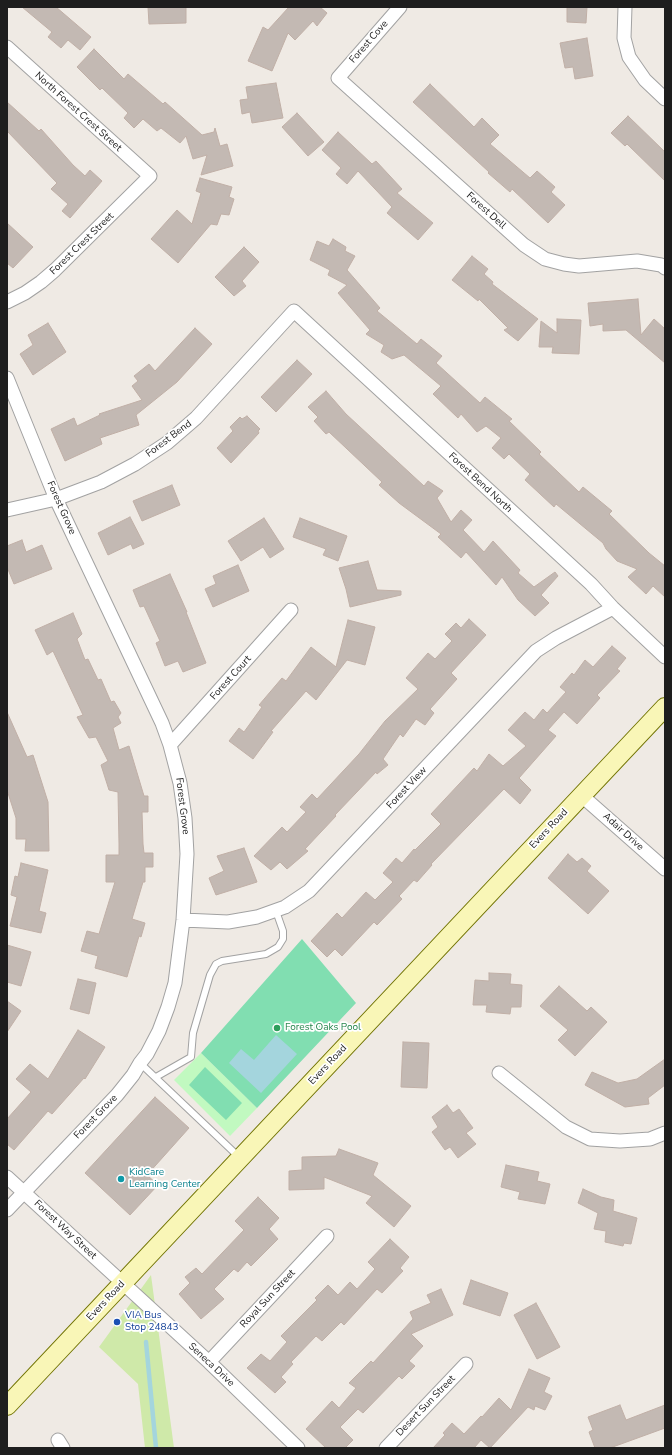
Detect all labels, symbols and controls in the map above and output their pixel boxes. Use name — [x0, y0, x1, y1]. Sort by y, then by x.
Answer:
street label: Forest Cove — [347, 18, 391, 66]
street label: North Forest Crest Street — [32, 70, 124, 154]
street label: Forest Dell — [464, 190, 508, 232]
street label: Forest Crest Street — [48, 210, 116, 278]
street label: Forest Bend — [144, 418, 194, 460]
street label: Forest Bend North — [446, 450, 514, 516]
street label: Forest Grove — [44, 479, 78, 537]
street label: Forest Court — [208, 653, 254, 703]
street label: Forest View — [384, 764, 430, 812]
street label: Forest Grove — [173, 777, 191, 835]
street label: Evers Road — [527, 807, 571, 851]
street label: Adair Drive — [600, 811, 646, 853]
place label: Forest Oaks Pool — [285, 1022, 361, 1034]
marker: Forest Oaks Pool — [272, 1023, 282, 1033]
street label: Evers Road — [306, 1043, 350, 1087]
street label: Forest Grove — [72, 1092, 120, 1142]
place label: KidCare Learning Center — [129, 1167, 200, 1190]
marker: KidCare Learning Center — [116, 1174, 126, 1184]
street label: Forest Way Street — [31, 1198, 99, 1262]
street label: Royal Sun Street — [238, 1267, 298, 1331]
street label: Evers Road — [84, 1279, 128, 1323]
place label: VIA Bus Stop 24843 — [125, 1310, 179, 1334]
marker: VIA Bus Stop 24843 — [112, 1317, 122, 1327]
street label: Seneca Drive — [185, 1341, 237, 1389]
street label: Desert Sun Street — [394, 1373, 458, 1439]

